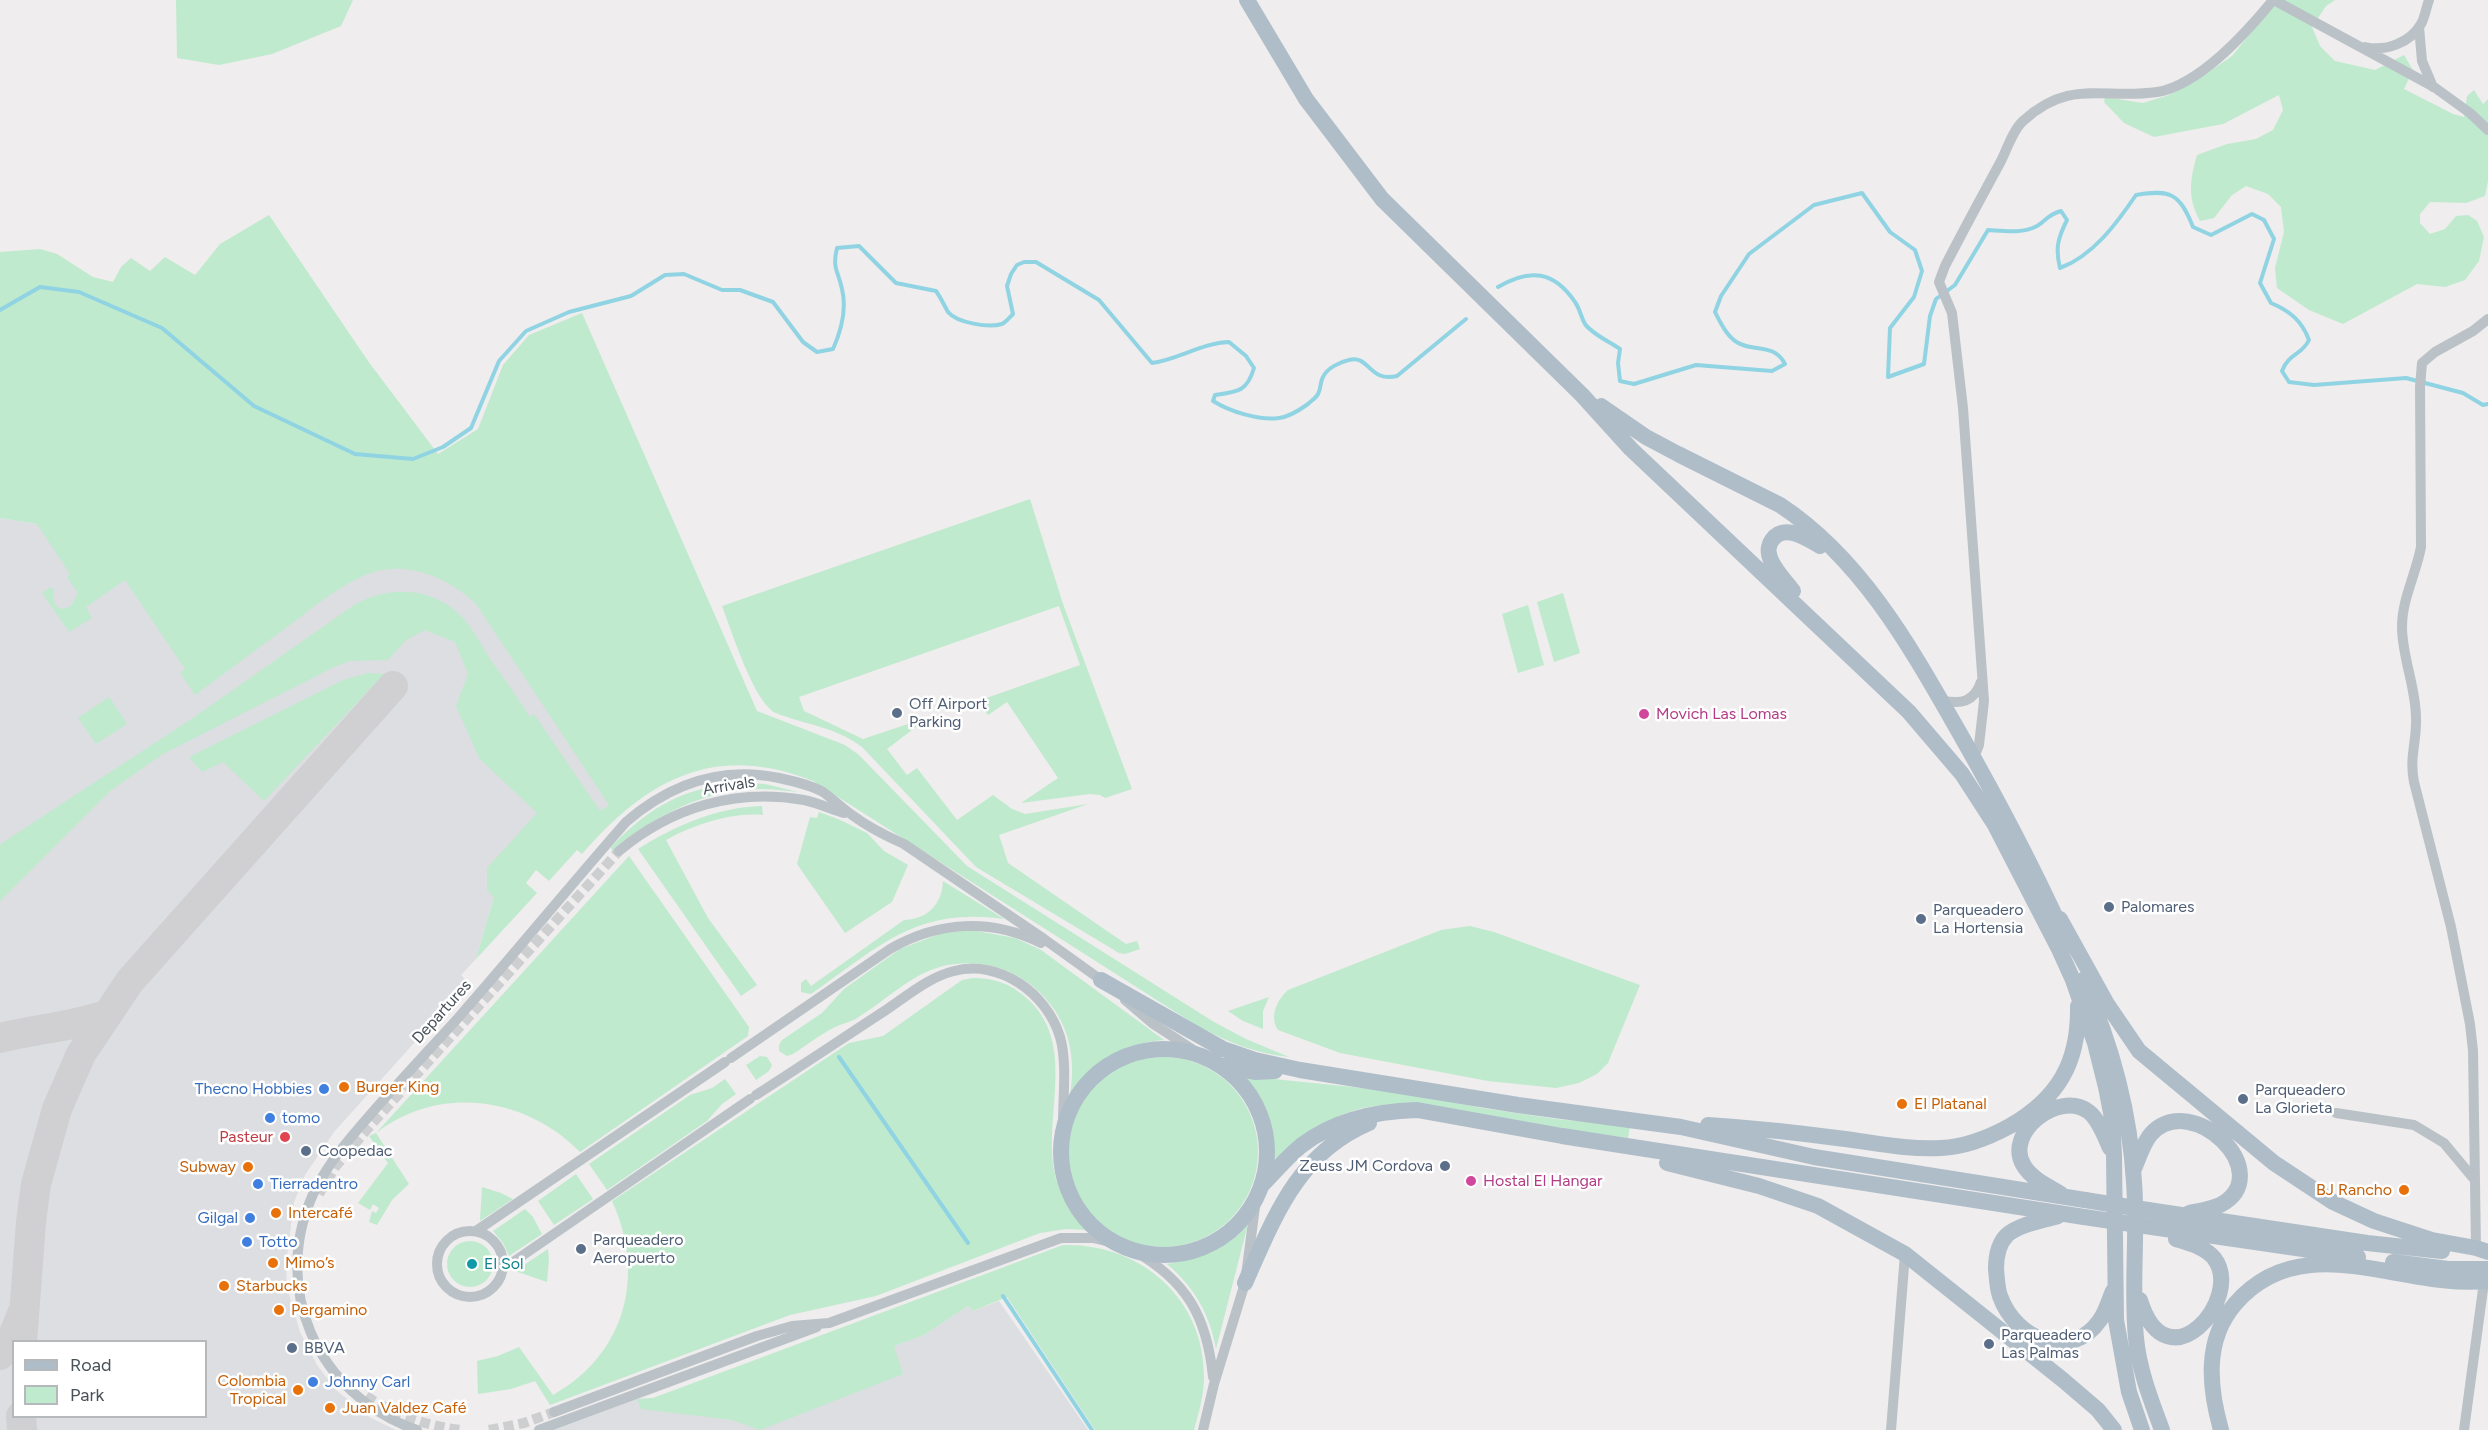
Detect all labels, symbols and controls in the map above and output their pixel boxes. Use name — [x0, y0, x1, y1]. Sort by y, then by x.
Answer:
place label: Off Airport Parking — [909, 694, 987, 732]
place label: Movich Las Lomas — [1656, 704, 1787, 724]
marker: Off Airport Parking — [890, 706, 904, 720]
marker: Movich Las Lomas — [1637, 707, 1651, 721]
street label: Arrivals — [702, 772, 756, 800]
place label: Palomares — [2121, 897, 2194, 917]
place label: Parqueadero La Hortensia — [1933, 900, 2024, 938]
marker: Palomares — [2102, 900, 2116, 914]
marker: Parqueadero La Hortensia — [1914, 912, 1928, 926]
street label: Departures — [408, 976, 476, 1048]
place label: Burger King — [356, 1077, 439, 1097]
place label: Thecno Hobbies — [195, 1079, 312, 1099]
marker: Burger King — [337, 1080, 351, 1094]
place label: Parqueadero La Glorieta — [2255, 1080, 2346, 1118]
marker: Thecno Hobbies — [317, 1082, 331, 1096]
marker: Parqueadero La Glorieta — [2236, 1092, 2250, 1106]
place label: El Platanal — [1914, 1094, 1987, 1114]
marker: El Platanal — [1895, 1097, 1909, 1111]
place label: tomo — [282, 1108, 320, 1128]
marker: tomo — [263, 1111, 277, 1125]
place label: Pasteur — [219, 1127, 273, 1147]
marker: Pasteur — [278, 1130, 292, 1144]
place label: Coopedac — [318, 1141, 392, 1161]
marker: Coopedac — [299, 1144, 313, 1158]
place label: Zeuss JM Cordova — [1300, 1156, 1433, 1176]
place label: Subway — [179, 1157, 236, 1177]
marker: Zeuss JM Cordova — [1438, 1159, 1452, 1173]
marker: Subway — [241, 1160, 255, 1174]
place label: Hostal El Hangar — [1483, 1171, 1602, 1191]
place label: Tierradentro — [270, 1174, 358, 1194]
marker: Hostal El Hangar — [1464, 1174, 1478, 1188]
marker: Tierradentro — [251, 1177, 265, 1191]
place label: BJ Rancho — [2316, 1180, 2392, 1200]
marker: BJ Rancho — [2397, 1183, 2411, 1197]
place label: Intercafé — [288, 1203, 353, 1223]
marker: Intercafé — [269, 1206, 283, 1220]
place label: Gilgal — [198, 1208, 238, 1228]
marker: Gilgal — [243, 1211, 257, 1225]
place label: Parqueadero Aeropuerto — [593, 1230, 684, 1268]
place label: Totto — [259, 1232, 297, 1252]
marker: Totto — [240, 1235, 254, 1249]
marker: Parqueadero Aeropuerto — [574, 1242, 588, 1256]
place label: Mimo’s — [285, 1253, 334, 1273]
place label: El Sol — [484, 1254, 524, 1274]
marker: Mimo’s — [266, 1256, 280, 1270]
marker: El Sol — [465, 1257, 479, 1271]
place label: Starbucks — [236, 1276, 308, 1296]
marker: Starbucks — [217, 1279, 231, 1293]
place label: Pergamino — [291, 1300, 367, 1320]
marker: Pergamino — [272, 1303, 286, 1317]
place label: Parqueadero Las Palmas — [2001, 1325, 2092, 1363]
marker: Parqueadero Las Palmas — [1982, 1337, 1996, 1351]
place label: BBVA — [304, 1338, 345, 1358]
legend — [12, 1340, 207, 1418]
marker: BBVA — [285, 1341, 299, 1355]
text: Road — [70, 1354, 111, 1376]
place label: Colombia Tropical — [218, 1371, 286, 1409]
place label: Johnny Carl — [325, 1372, 410, 1392]
marker: Johnny Carl — [306, 1375, 320, 1389]
marker: Colombia Tropical — [291, 1383, 305, 1397]
text: Park — [70, 1384, 104, 1406]
place label: Juan Valdez Café — [342, 1398, 467, 1418]
marker: Juan Valdez Café — [323, 1401, 337, 1415]

